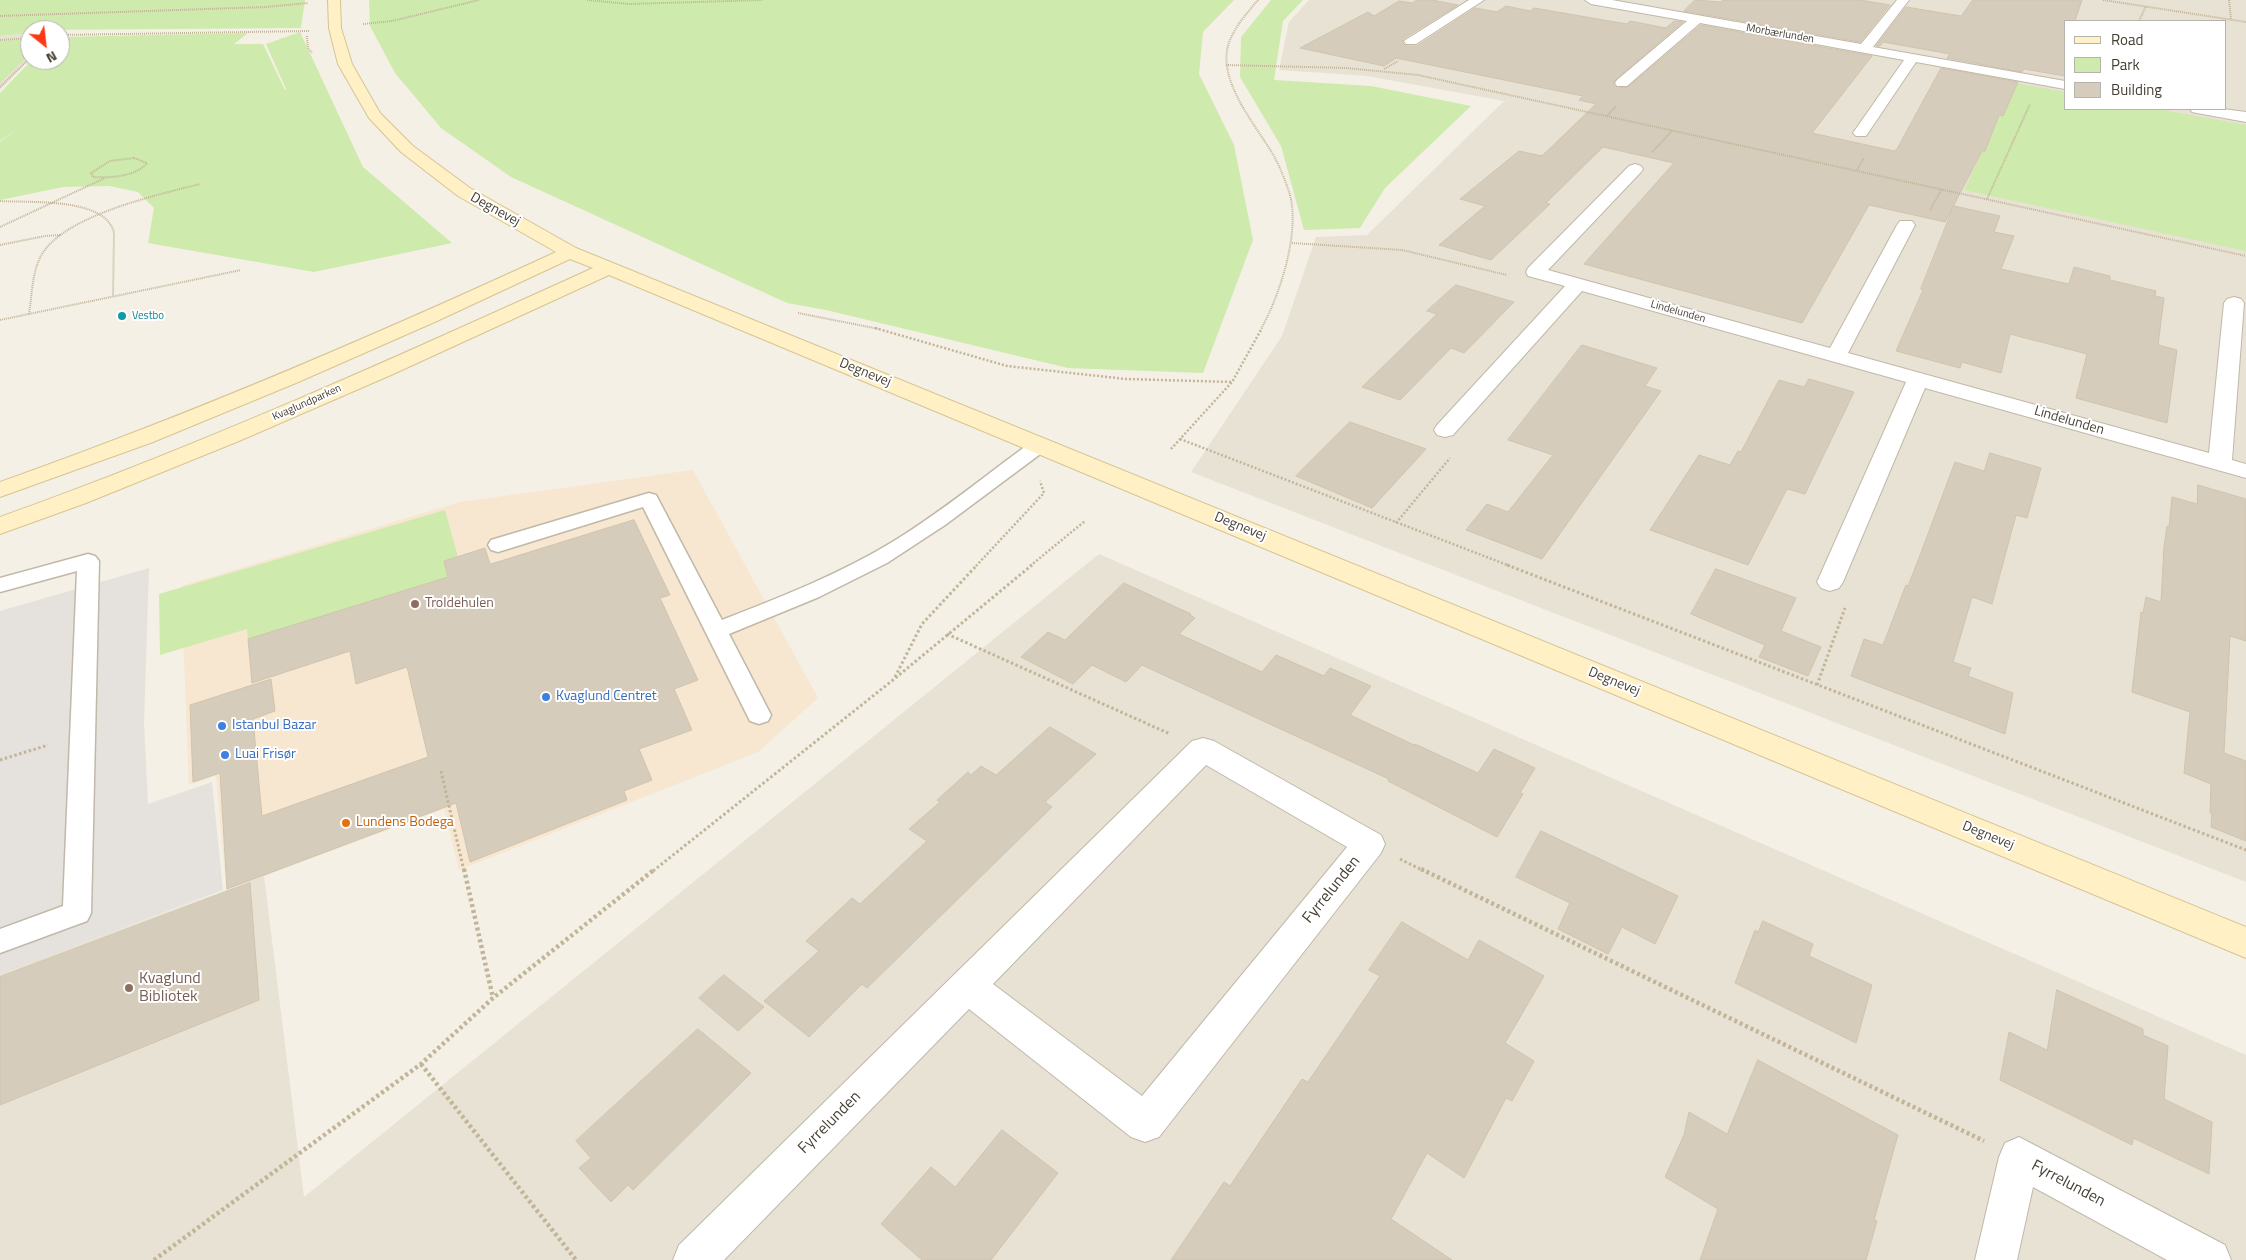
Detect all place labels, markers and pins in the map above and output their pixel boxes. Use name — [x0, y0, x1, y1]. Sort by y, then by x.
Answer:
place label: Vestbo — [132, 309, 164, 323]
marker: Vestbo — [116, 310, 128, 322]
place label: Troldehulen — [425, 596, 494, 612]
marker: Troldehulen — [409, 598, 421, 610]
place label: Kvaglund Centret — [556, 689, 657, 705]
marker: Kvaglund Centret — [540, 691, 552, 703]
place label: Istanbul Bazar — [232, 718, 316, 734]
marker: Istanbul Bazar — [216, 720, 228, 732]
place label: Luai Frisør — [235, 747, 296, 763]
marker: Luai Frisør — [219, 749, 231, 761]
place label: Lundens Bodega — [356, 815, 454, 831]
marker: Lundens Bodega — [340, 817, 352, 829]
place label: Kvaglund Bibliotek — [139, 969, 201, 1007]
marker: Kvaglund Bibliotek — [123, 982, 135, 994]

